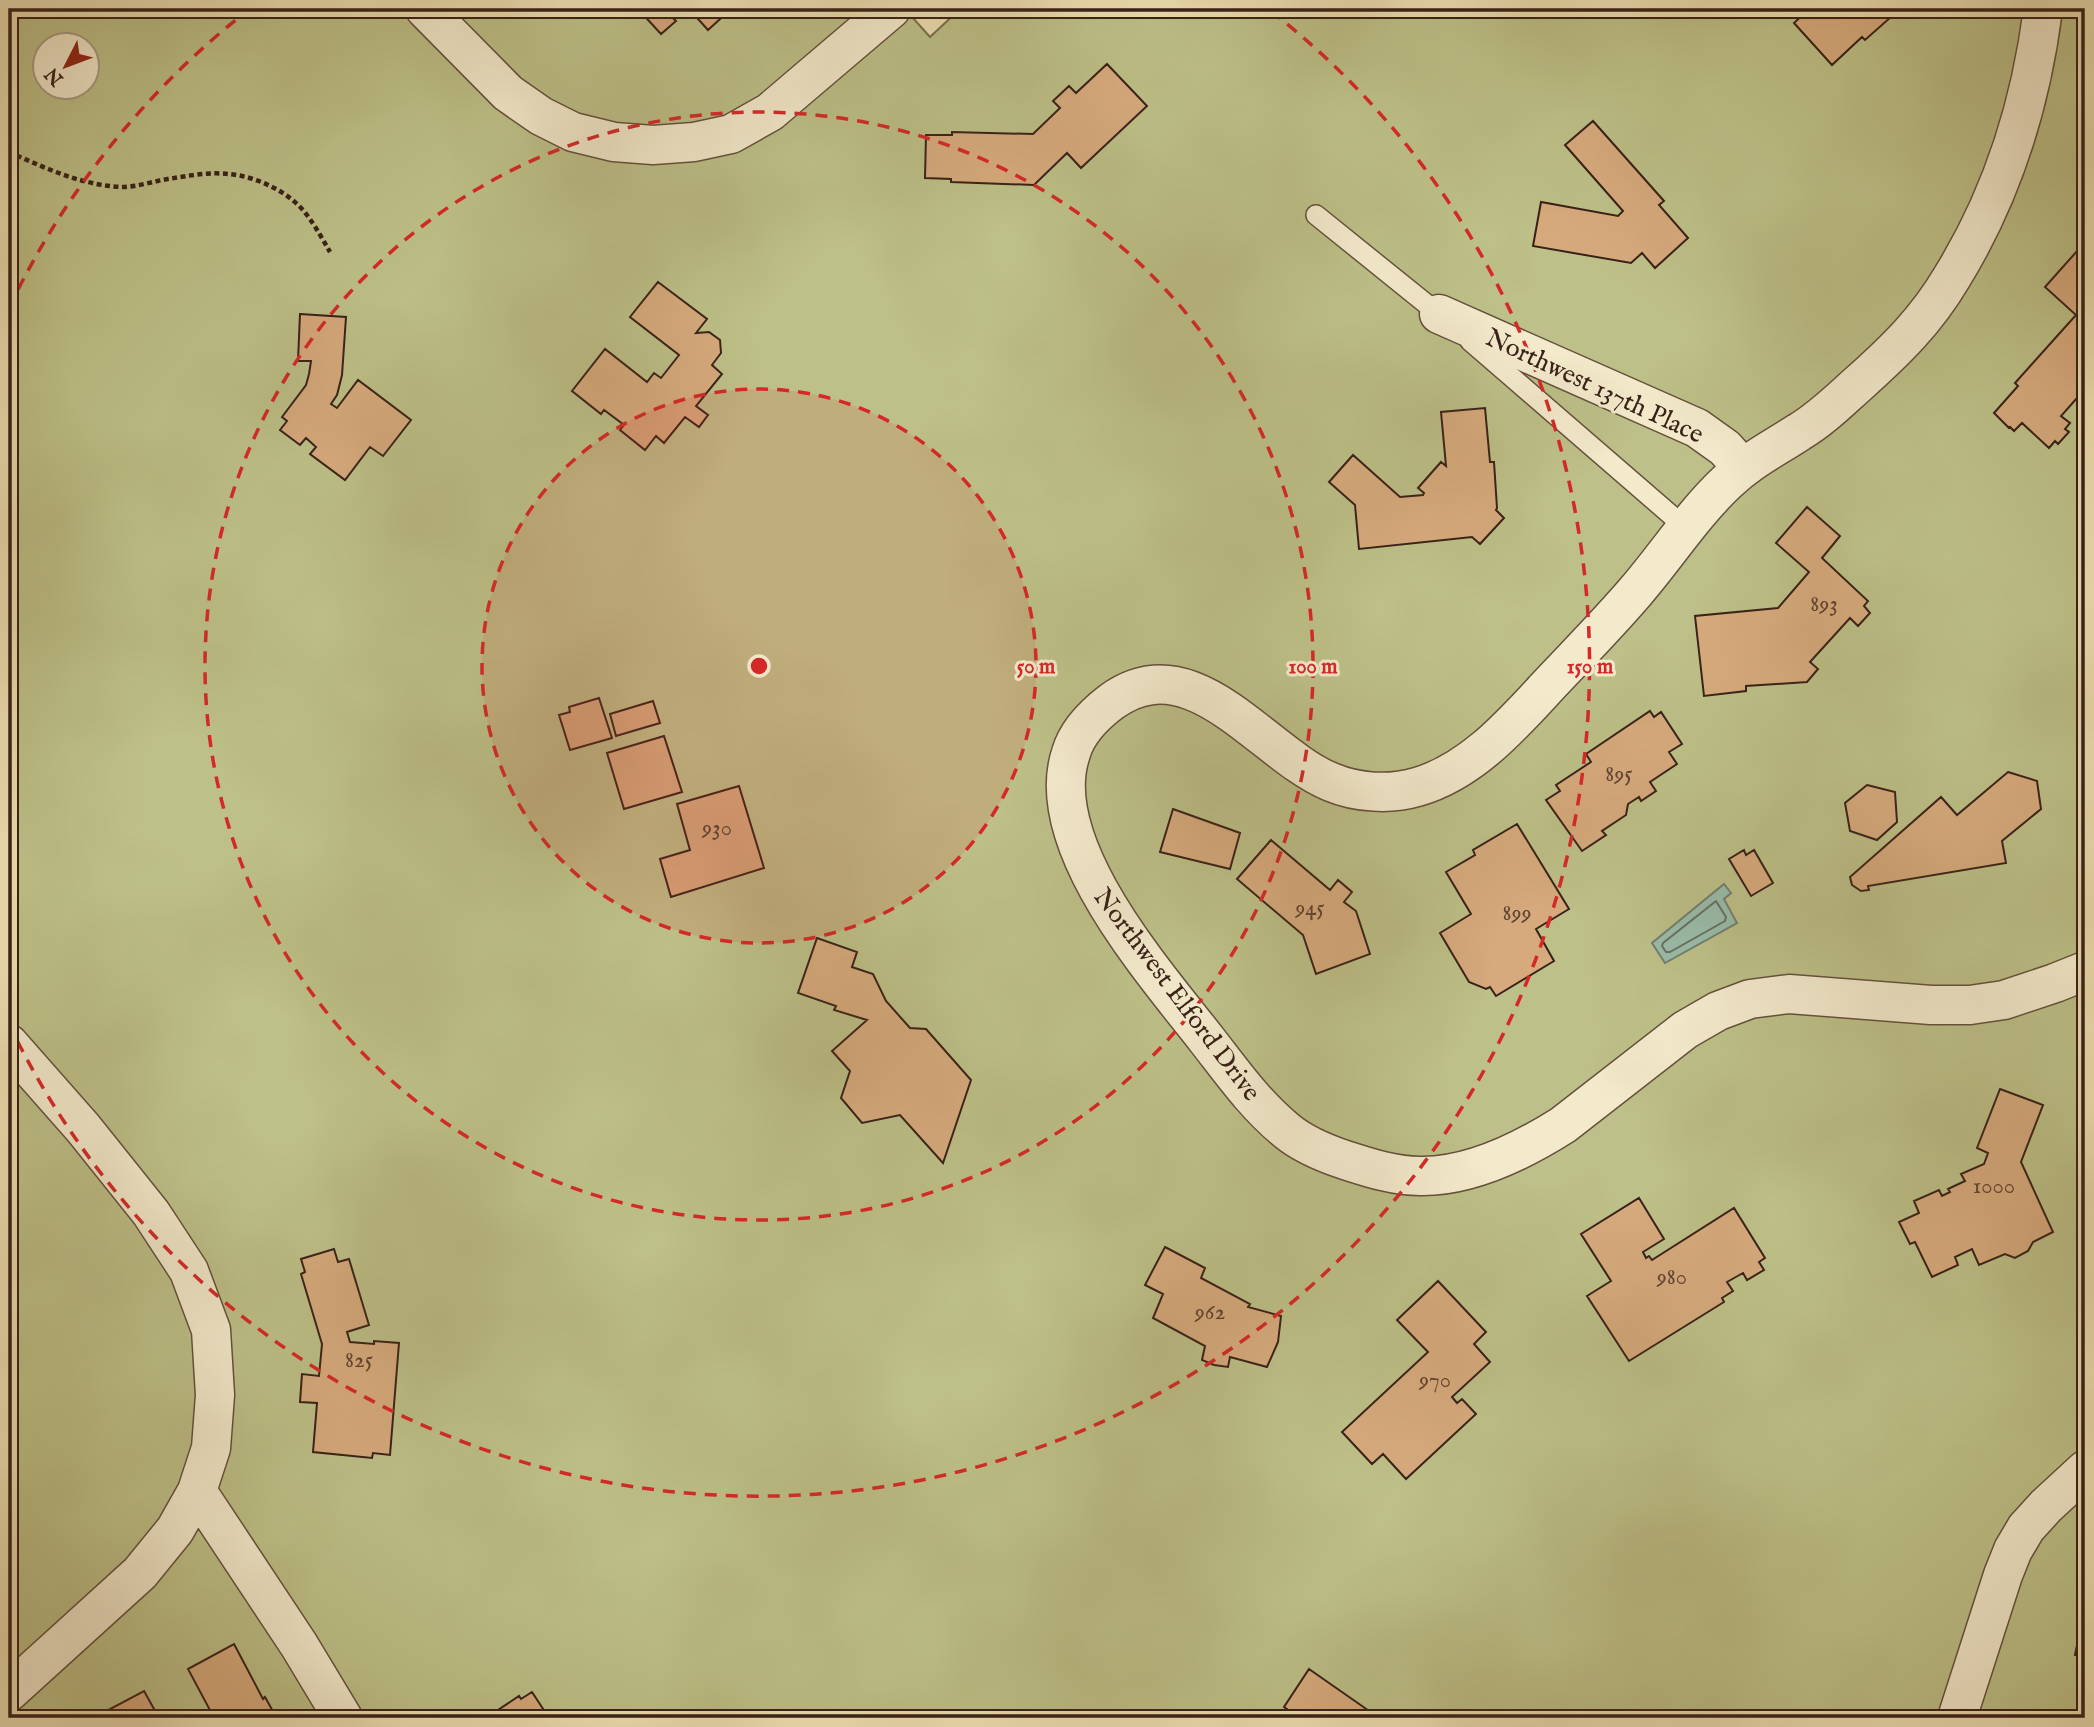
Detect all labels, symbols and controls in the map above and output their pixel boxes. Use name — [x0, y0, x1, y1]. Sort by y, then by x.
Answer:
north arrow — [32, 32, 102, 102]
text: N — [40, 61, 70, 91]
street label: Northwest 137th Place — [1480, 321, 1709, 451]
house number: 893 — [1810, 590, 1838, 619]
centre of rings — [747, 654, 771, 678]
text: 50 m — [1017, 654, 1056, 681]
text: 100 m — [1288, 654, 1338, 681]
text: 150 m — [1567, 654, 1614, 681]
house number: 895 — [1605, 760, 1633, 789]
house number: 930 — [701, 814, 732, 843]
street label: Northwest Elford Drive — [1086, 882, 1268, 1108]
house number: 945 — [1294, 894, 1325, 923]
house number: 899 — [1502, 899, 1532, 928]
house number: 1000 — [1973, 1172, 2015, 1201]
house number: 980 — [1656, 1263, 1687, 1292]
house number: 962 — [1194, 1298, 1225, 1327]
house number: 825 — [345, 1346, 373, 1375]
house number: 970 — [1418, 1366, 1451, 1395]

